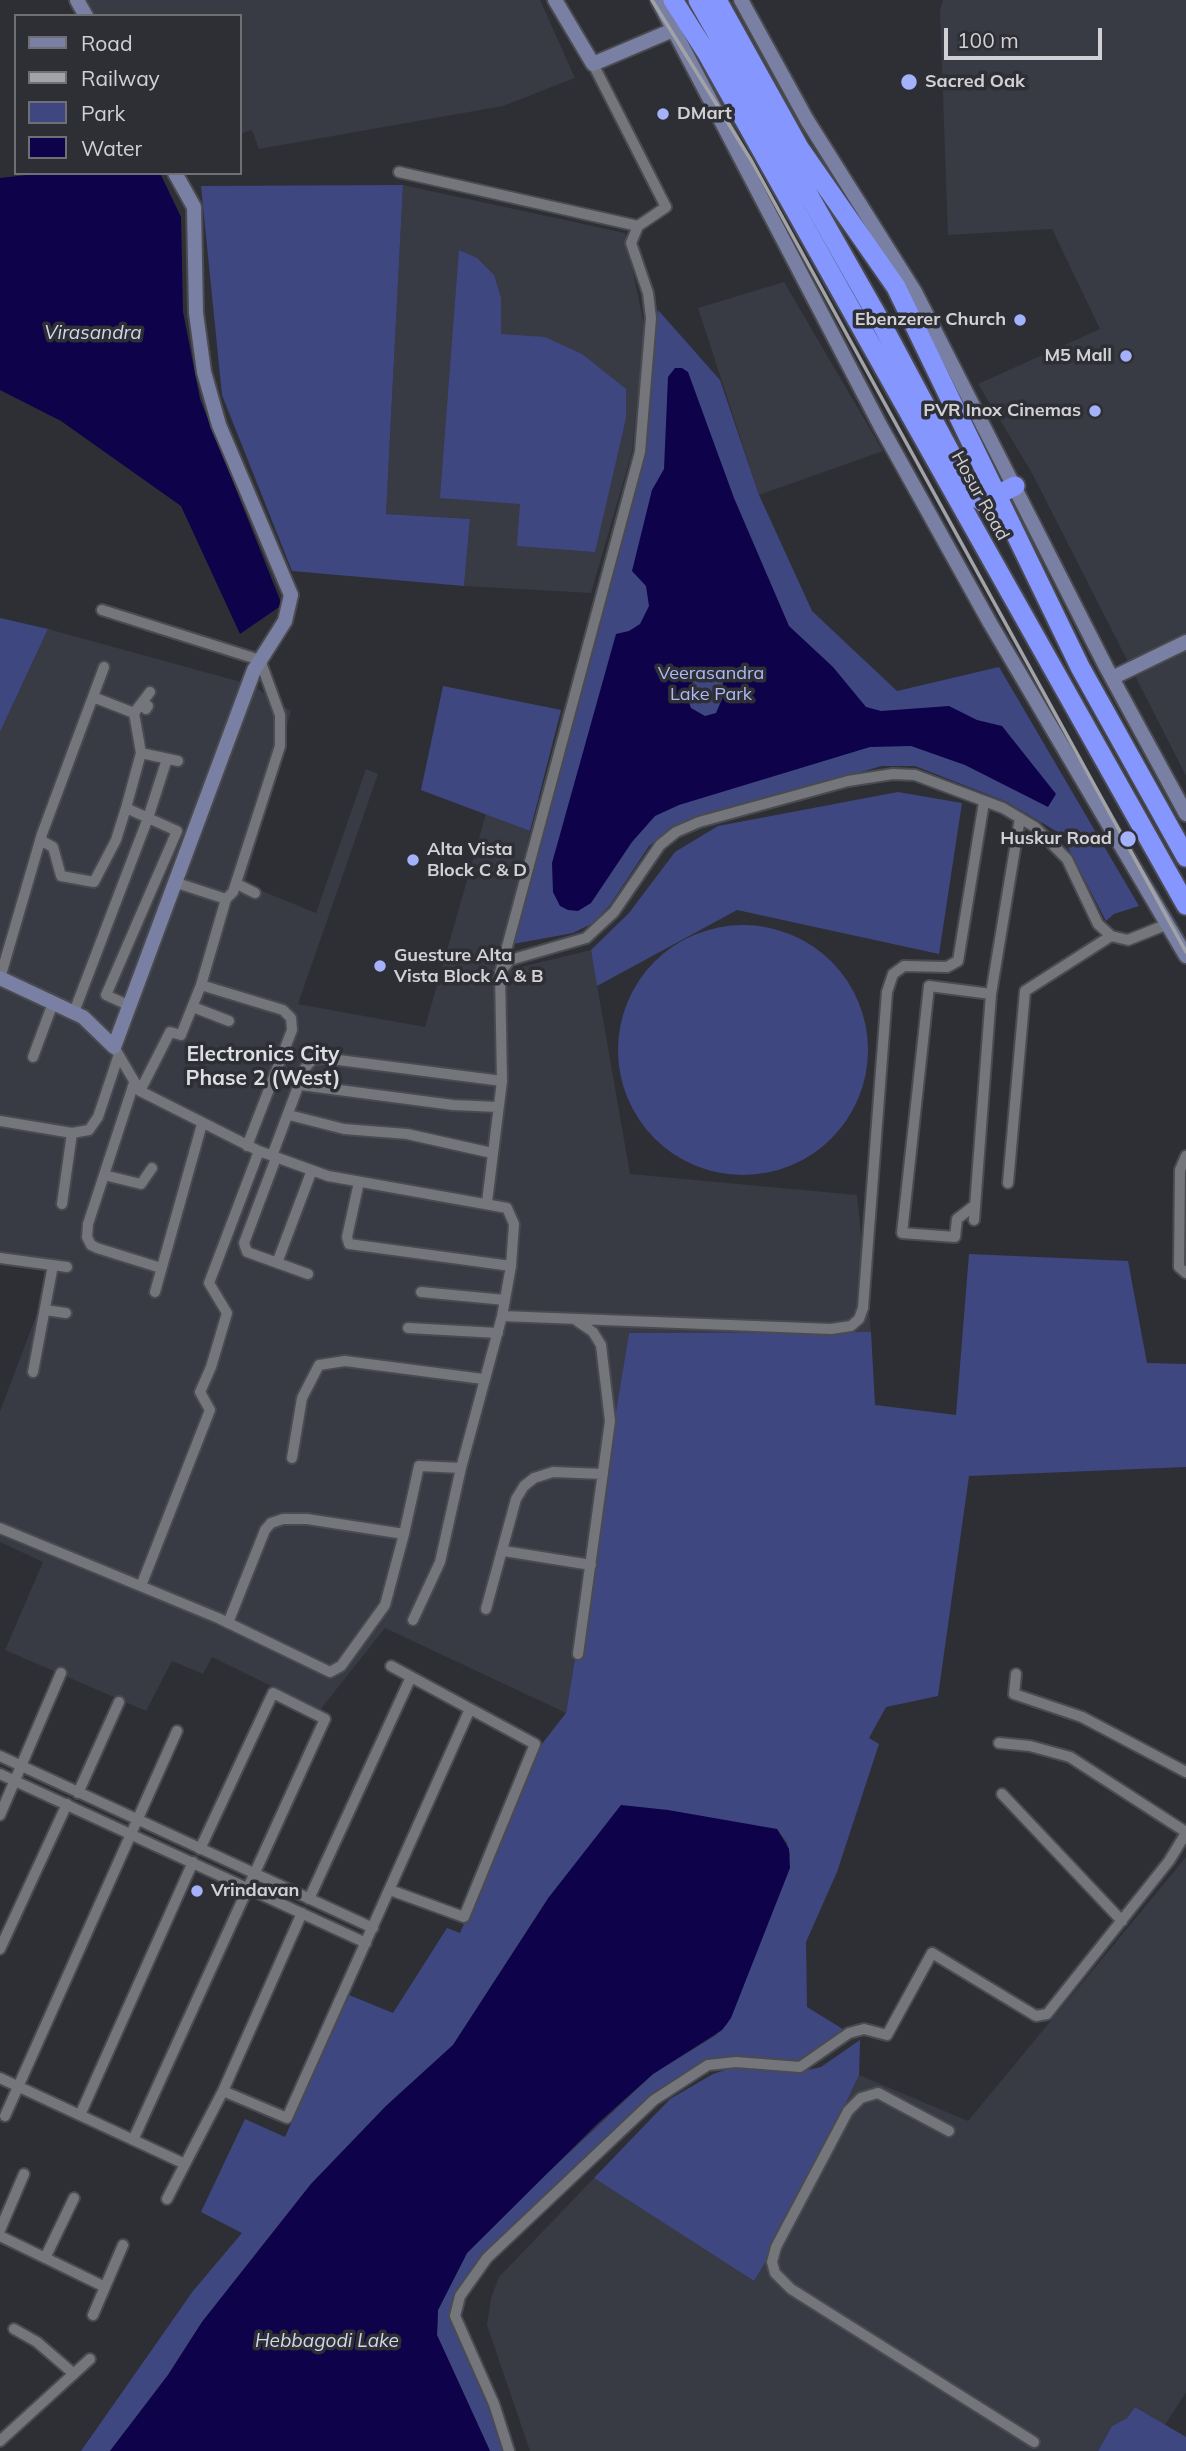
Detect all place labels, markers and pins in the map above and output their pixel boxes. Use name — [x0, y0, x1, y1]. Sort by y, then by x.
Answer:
place label: Sacred Oak — [925, 71, 1025, 93]
marker: Sacred Oak — [899, 72, 919, 92]
place label: DMart — [677, 103, 732, 125]
marker: DMart — [655, 106, 671, 122]
place label: Ebenzerer Church — [855, 309, 1006, 331]
marker: Ebenzerer Church — [1012, 312, 1028, 328]
place label: M5 Mall — [1044, 345, 1112, 367]
marker: M5 Mall — [1118, 348, 1134, 364]
place label: PVR Inox Cinemas — [923, 400, 1081, 422]
marker: PVR Inox Cinemas — [1087, 403, 1103, 419]
place label: Huskur Road — [1000, 828, 1112, 850]
marker: Huskur Road — [1118, 829, 1138, 849]
place label: Alta Vista Block C & D — [427, 839, 527, 882]
marker: Alta Vista Block C & D — [405, 852, 421, 868]
place label: Guesture Alta Vista Block A & B — [394, 945, 543, 988]
marker: Guesture Alta Vista Block A & B — [372, 958, 388, 974]
place label: Vrindavan — [211, 1880, 299, 1902]
marker: Vrindavan — [189, 1883, 205, 1899]

